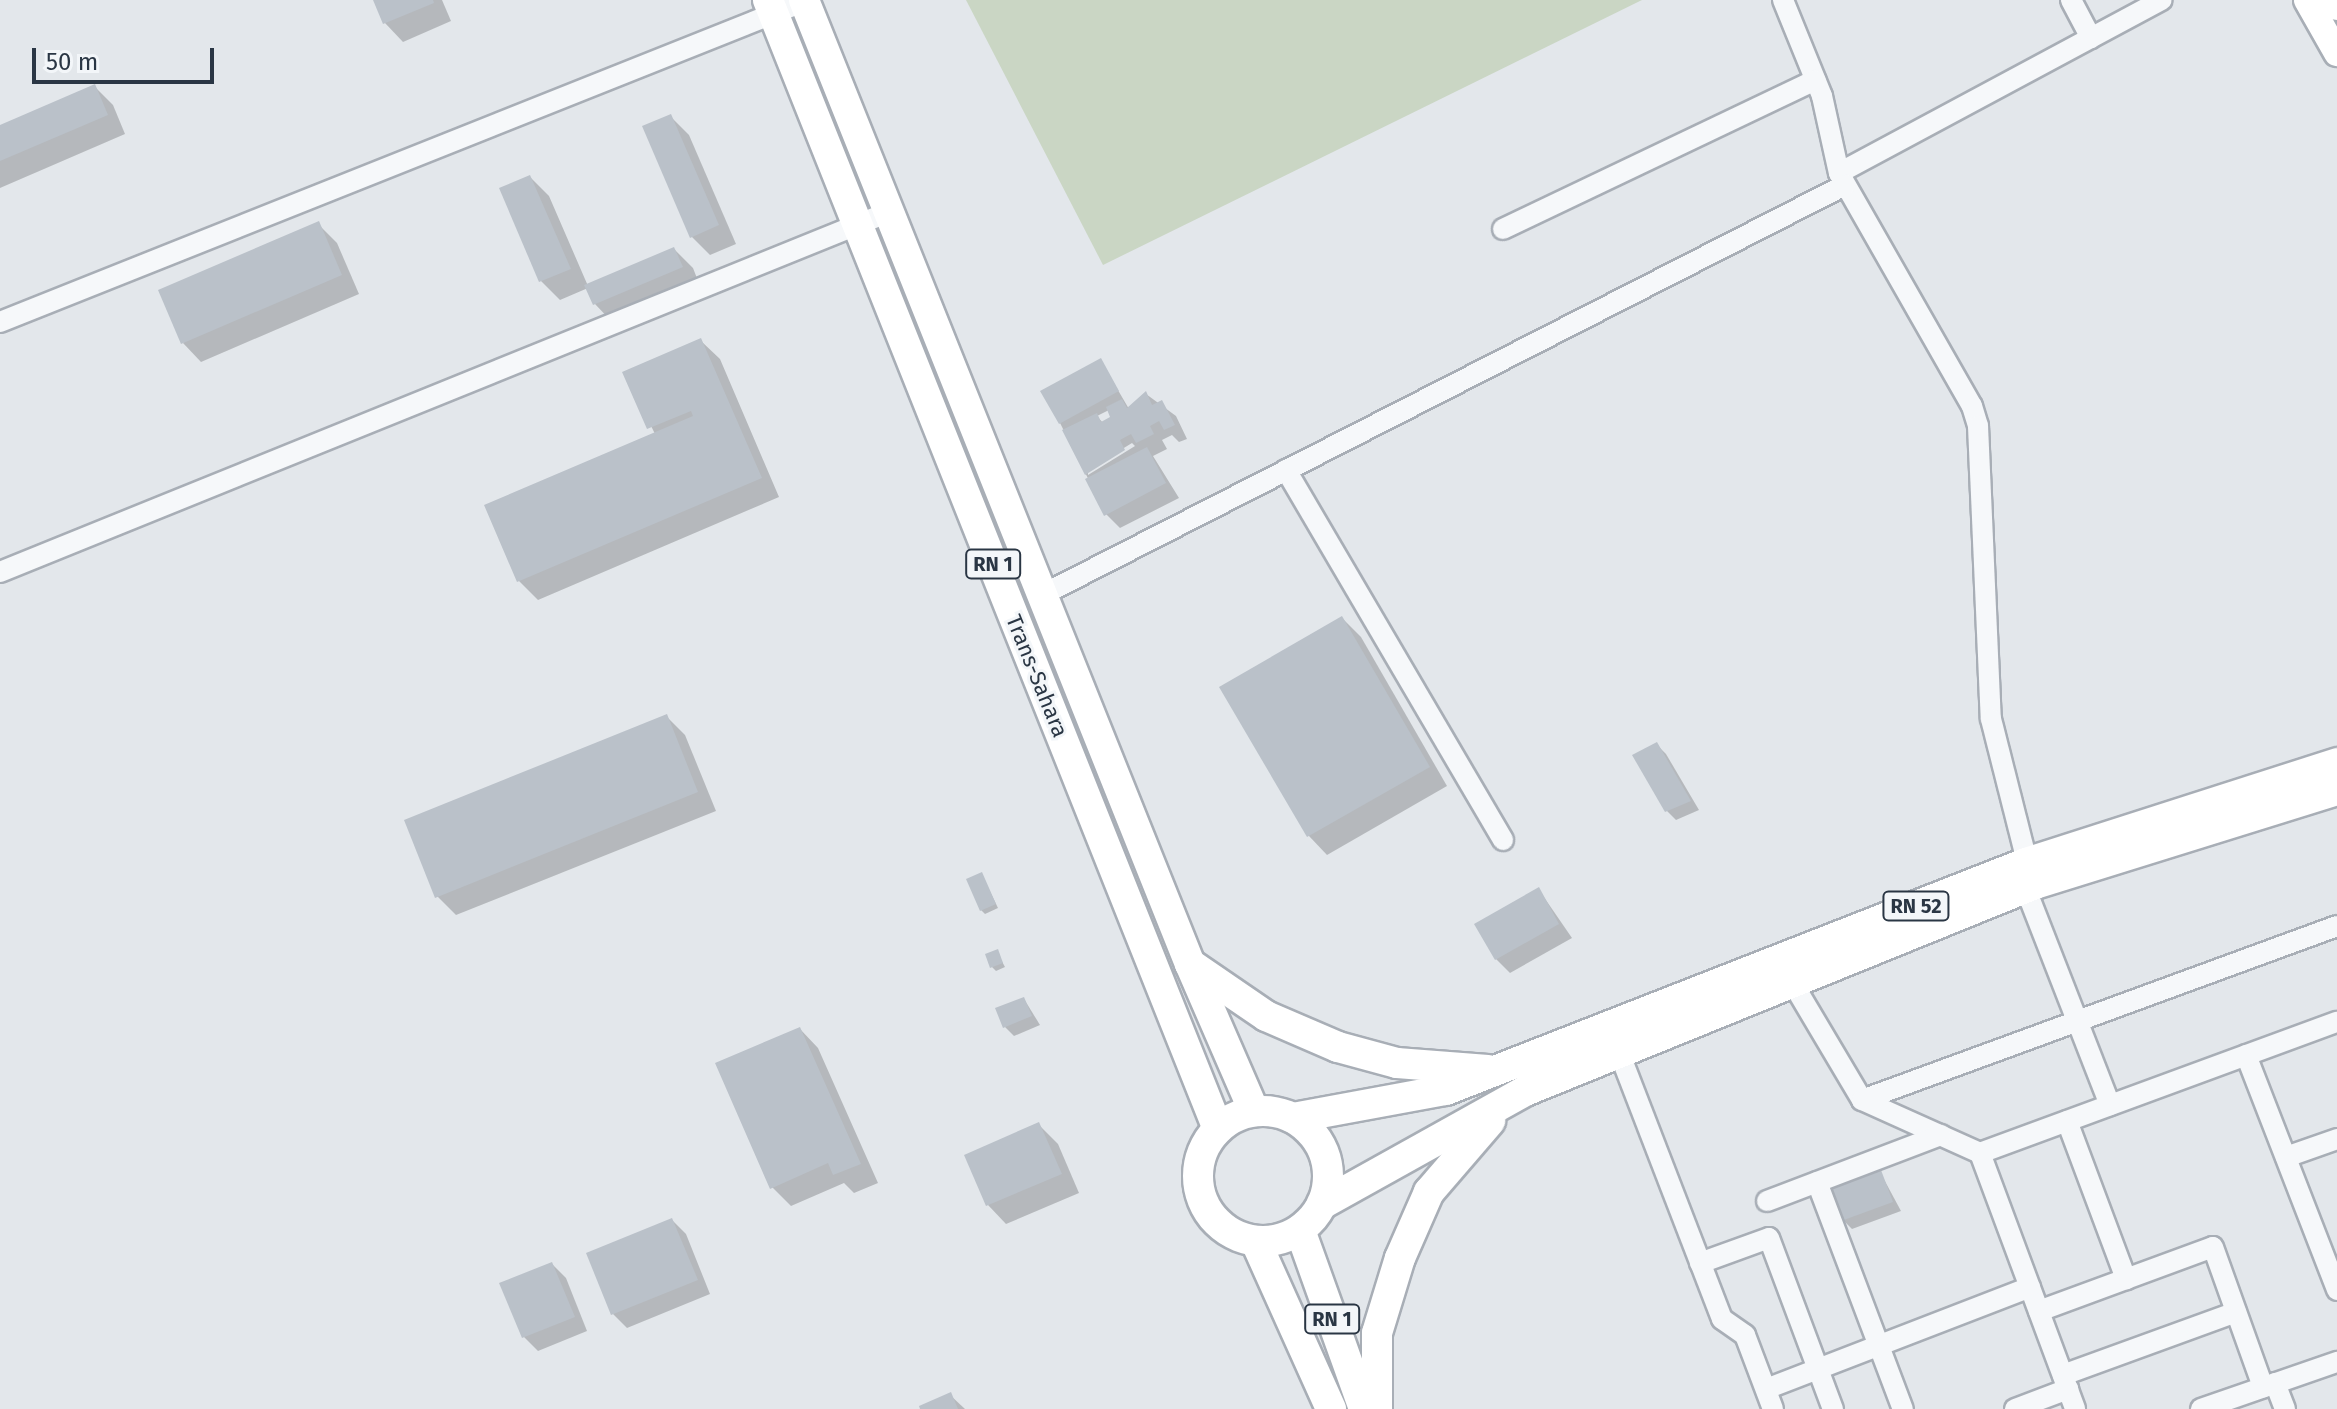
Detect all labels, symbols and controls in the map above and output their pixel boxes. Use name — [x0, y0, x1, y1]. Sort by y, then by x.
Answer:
scale bar — [36, 32, 218, 82]
text: 50 m — [46, 48, 98, 76]
road number: RN 1 — [965, 548, 1021, 580]
street label: Trans-Sahara — [1000, 611, 1074, 741]
road number: RN 52 — [1882, 890, 1950, 922]
road number: RN 1 — [1304, 1303, 1360, 1335]

